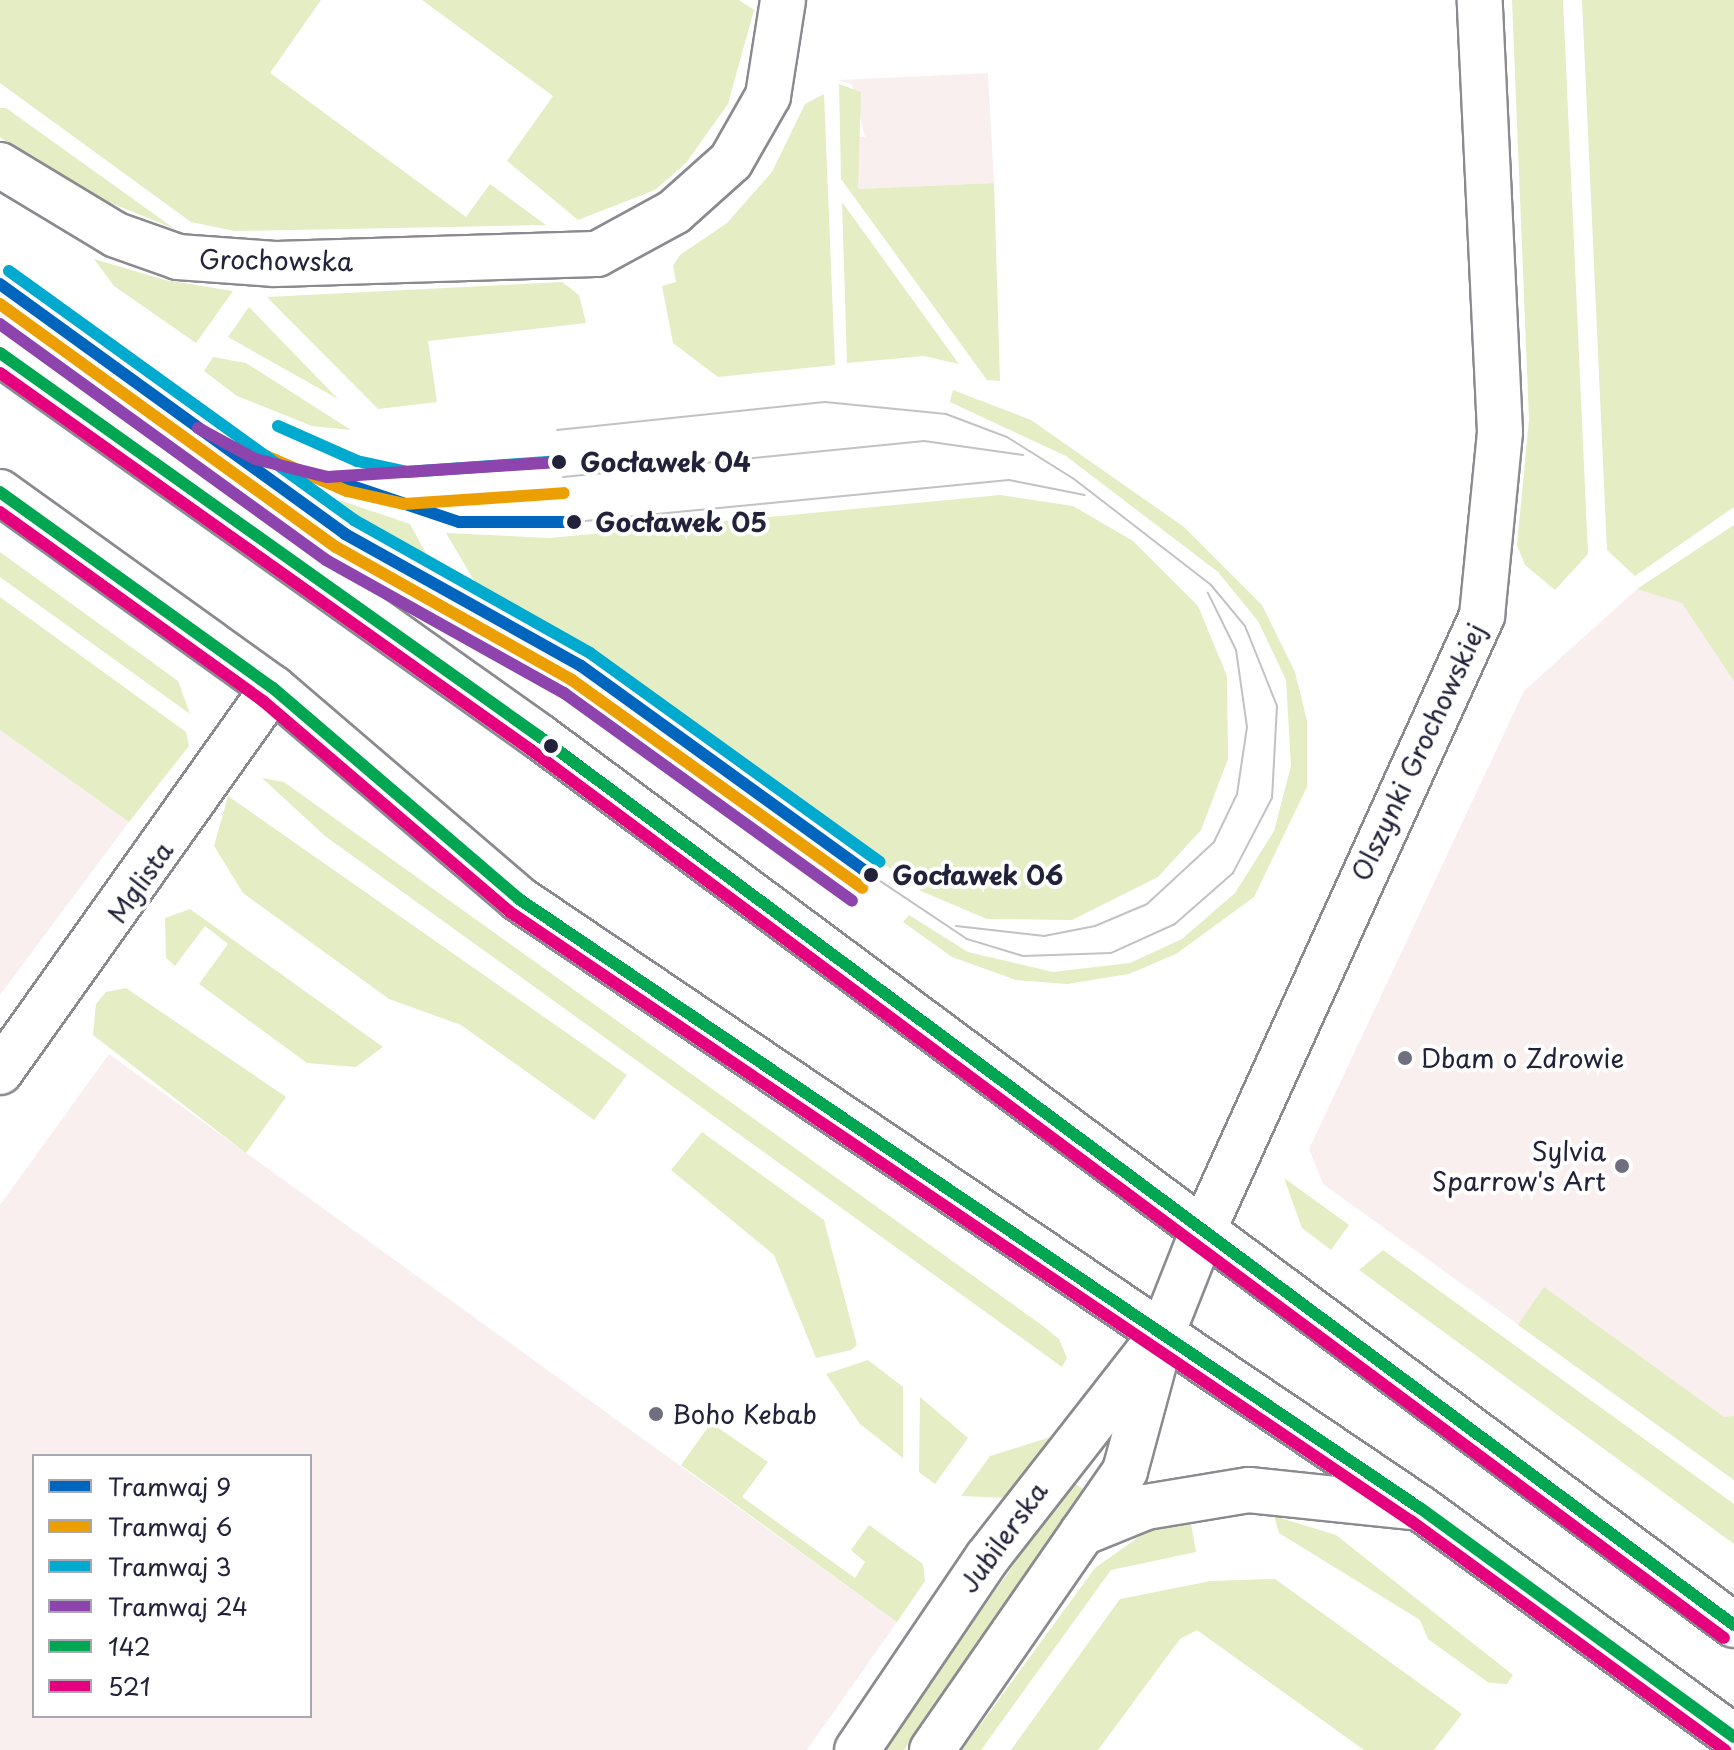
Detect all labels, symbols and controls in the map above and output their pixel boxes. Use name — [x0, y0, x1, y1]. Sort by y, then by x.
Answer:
street label: Grochowska — [199, 243, 353, 277]
place label: Gocławek 04 — [580, 446, 754, 478]
marker: Gocławek 04 — [545, 448, 573, 476]
place label: Gocławek 05 — [595, 506, 767, 538]
marker: Gocławek 05 — [560, 508, 588, 536]
street label: Olszynki Grochowskiej — [1344, 618, 1492, 886]
unlabelled marker — [543, 738, 559, 754]
street label: Mglista — [101, 835, 179, 929]
place label: Gocławek 06 — [892, 859, 1066, 891]
marker: Gocławek 06 — [857, 861, 885, 889]
place label: Dbam o Zdrowie — [1421, 1042, 1626, 1074]
marker: Dbam o Zdrowie — [1396, 1049, 1414, 1067]
place label: Sylvia Sparrow's Art — [1432, 1135, 1606, 1196]
marker: Sylvia Sparrow's Art — [1613, 1157, 1631, 1175]
place label: Boho Kebab — [672, 1398, 818, 1430]
marker: Boho Kebab — [647, 1405, 665, 1423]
legend — [32, 1454, 312, 1718]
text: Tramwaj 9 — [108, 1468, 231, 1504]
street label: Jubilerska — [952, 1476, 1054, 1598]
text: Tramwaj 6 — [108, 1508, 232, 1544]
text: Tramwaj 3 — [108, 1548, 231, 1584]
text: Tramwaj 24 — [108, 1588, 248, 1624]
text: 142 — [108, 1628, 151, 1664]
text: 521 — [108, 1668, 150, 1704]

